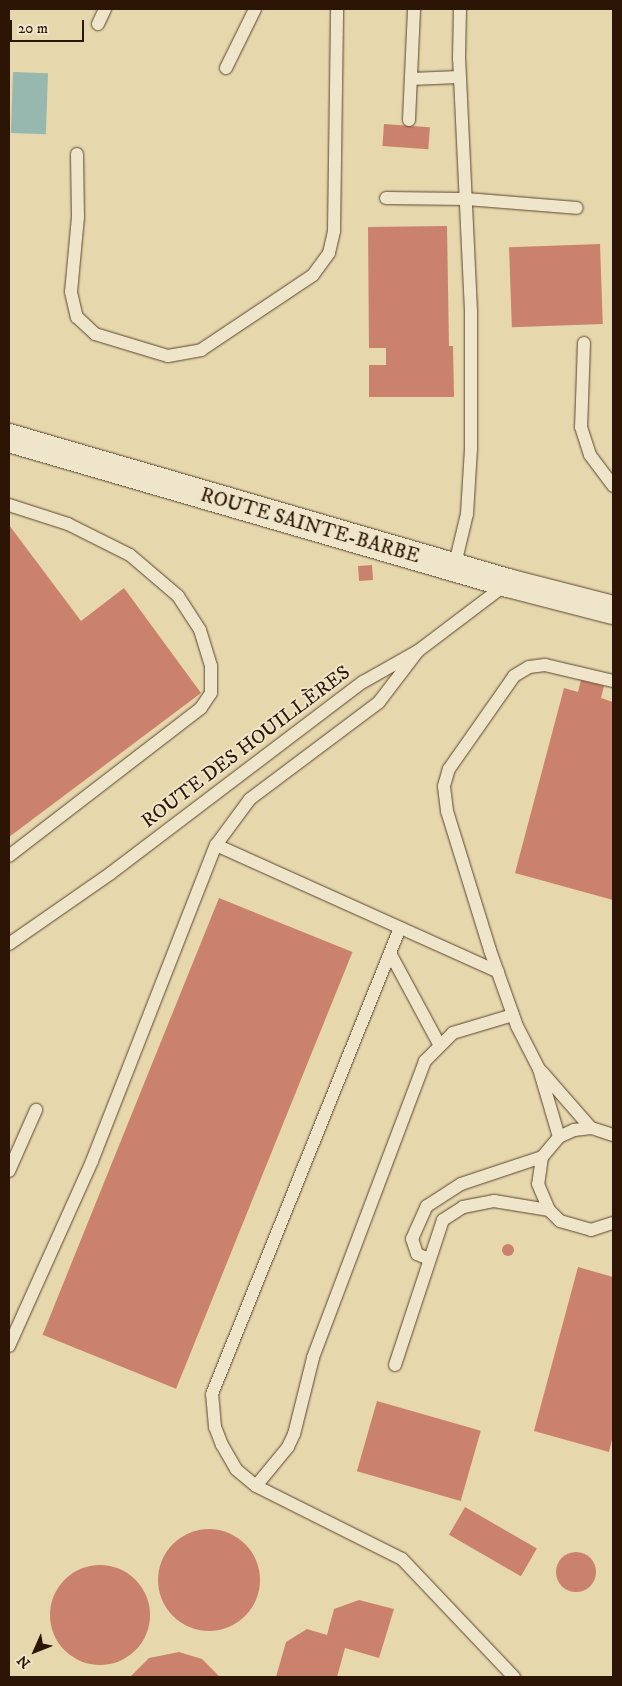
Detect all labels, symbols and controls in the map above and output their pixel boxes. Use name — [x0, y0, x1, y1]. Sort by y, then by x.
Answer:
scale bar — [12, 10, 86, 42]
text: 20 m — [18, 19, 48, 38]
street label: ROUTE SAINTE-BARBE — [198, 483, 422, 569]
street label: ROUTE DES HOUILLÈRES — [137, 661, 355, 833]
north arrow — [10, 1626, 60, 1676]
text: N — [14, 1651, 35, 1672]

